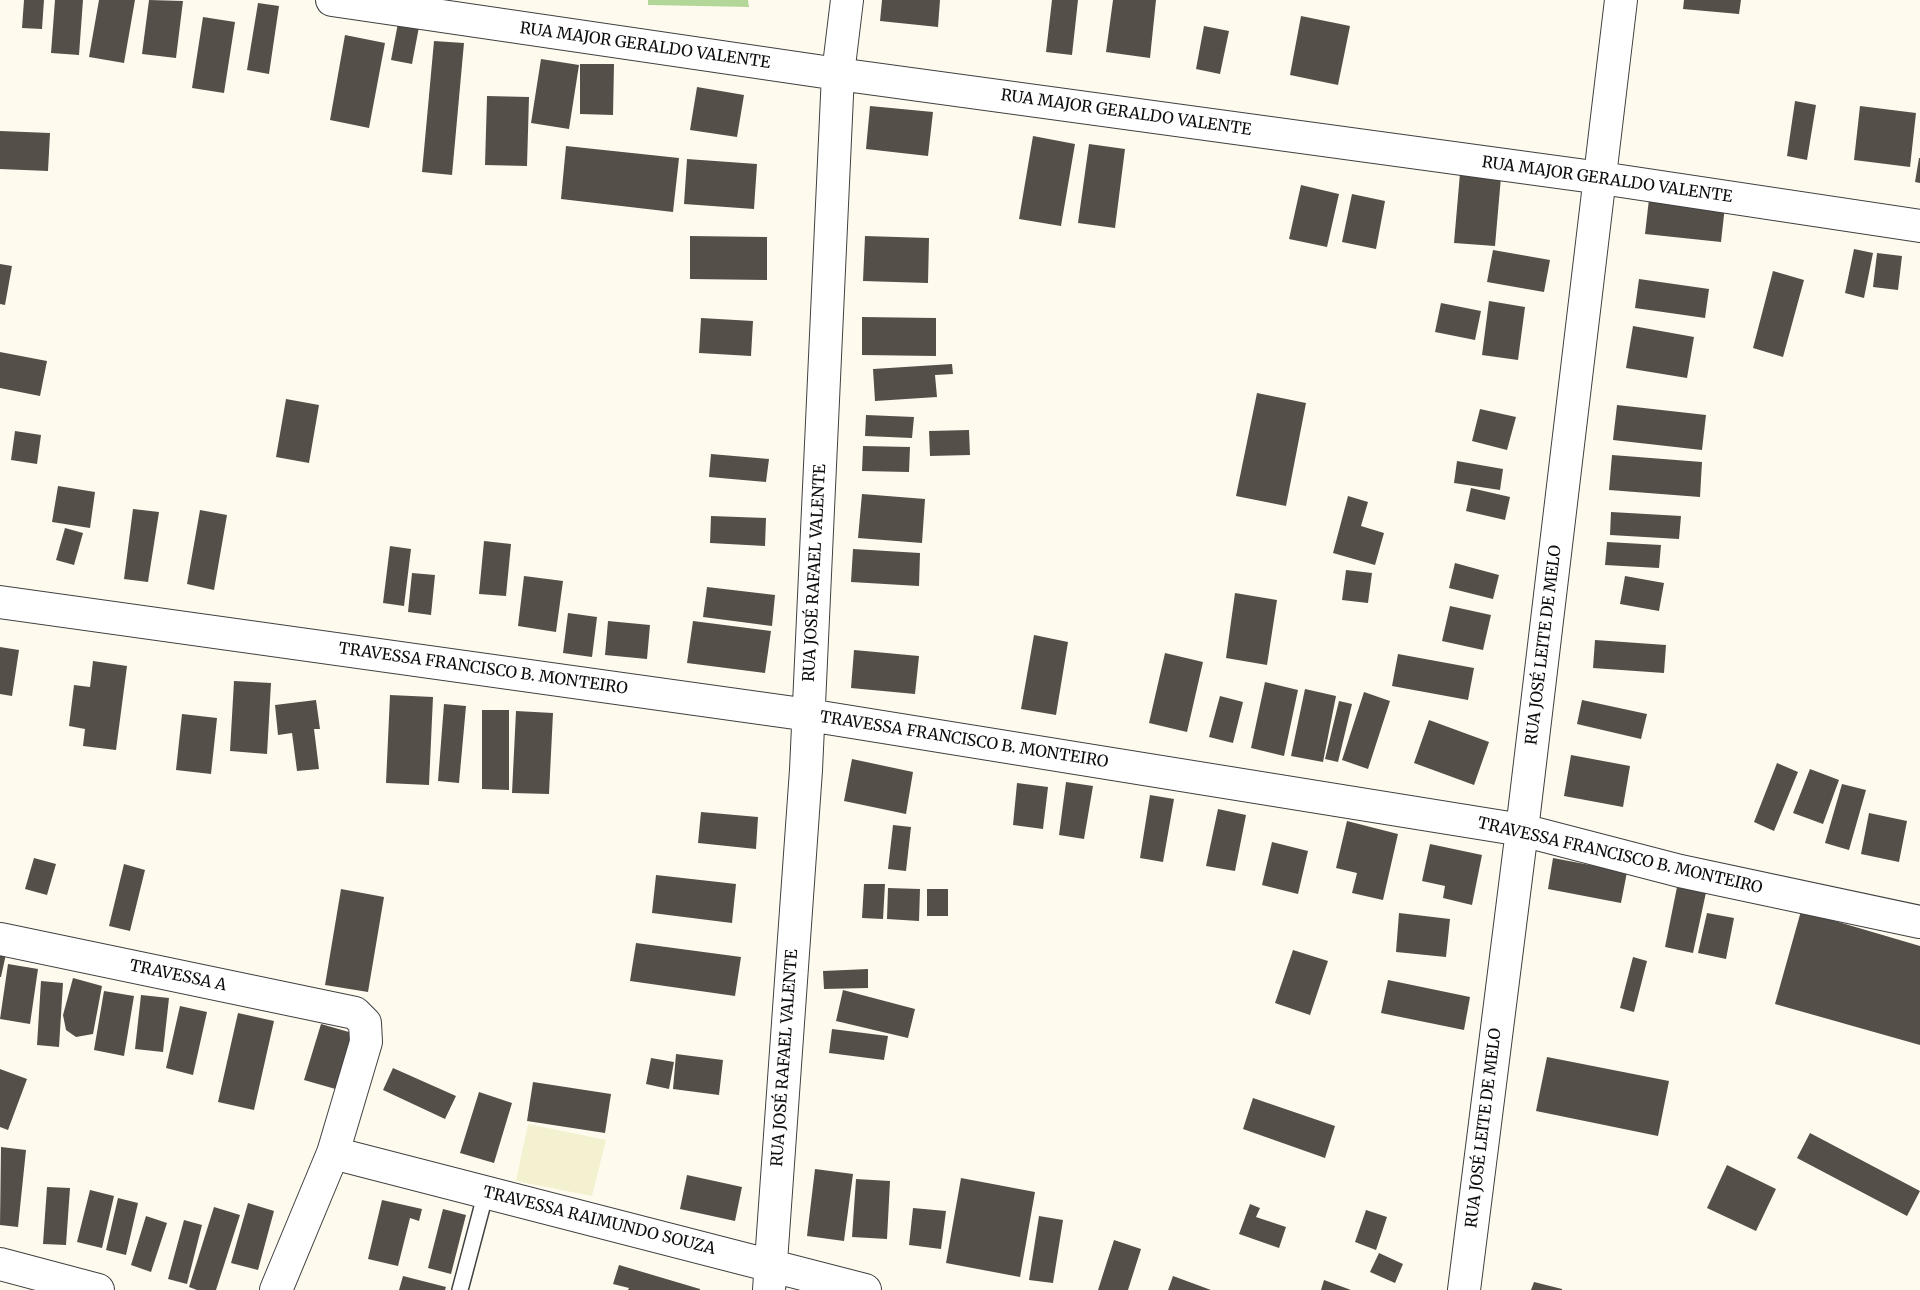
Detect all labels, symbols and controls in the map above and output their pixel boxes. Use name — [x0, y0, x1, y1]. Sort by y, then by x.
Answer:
street label: RUA MAJOR GERALDO VALENTE — [519, 19, 771, 73]
street label: RUA MAJOR GERALDO VALENTE — [1000, 86, 1252, 140]
street label: RUA MAJOR GERALDO VALENTE — [1481, 153, 1733, 207]
street label: RUA JOSÉ RAFAEL VALENTE — [800, 464, 830, 682]
street label: RUA JOSÉ LEITE DE MELO — [1522, 544, 1566, 746]
street label: TRAVESSA FRANCISCO B. MONTEIRO — [337, 639, 629, 699]
street label: TRAVESSA FRANCISCO B. MONTEIRO — [818, 708, 1110, 772]
street label: TRAVESSA FRANCISCO B. MONTEIRO — [1476, 814, 1764, 898]
street label: RUA JOSÉ RAFAEL VALENTE — [768, 949, 802, 1167]
street label: TRAVESSA A — [128, 956, 228, 996]
street label: RUA JOSÉ LEITE DE MELO — [1462, 1027, 1506, 1229]
street label: TRAVESSA RAIMUNDO SOUZA — [481, 1183, 717, 1259]

